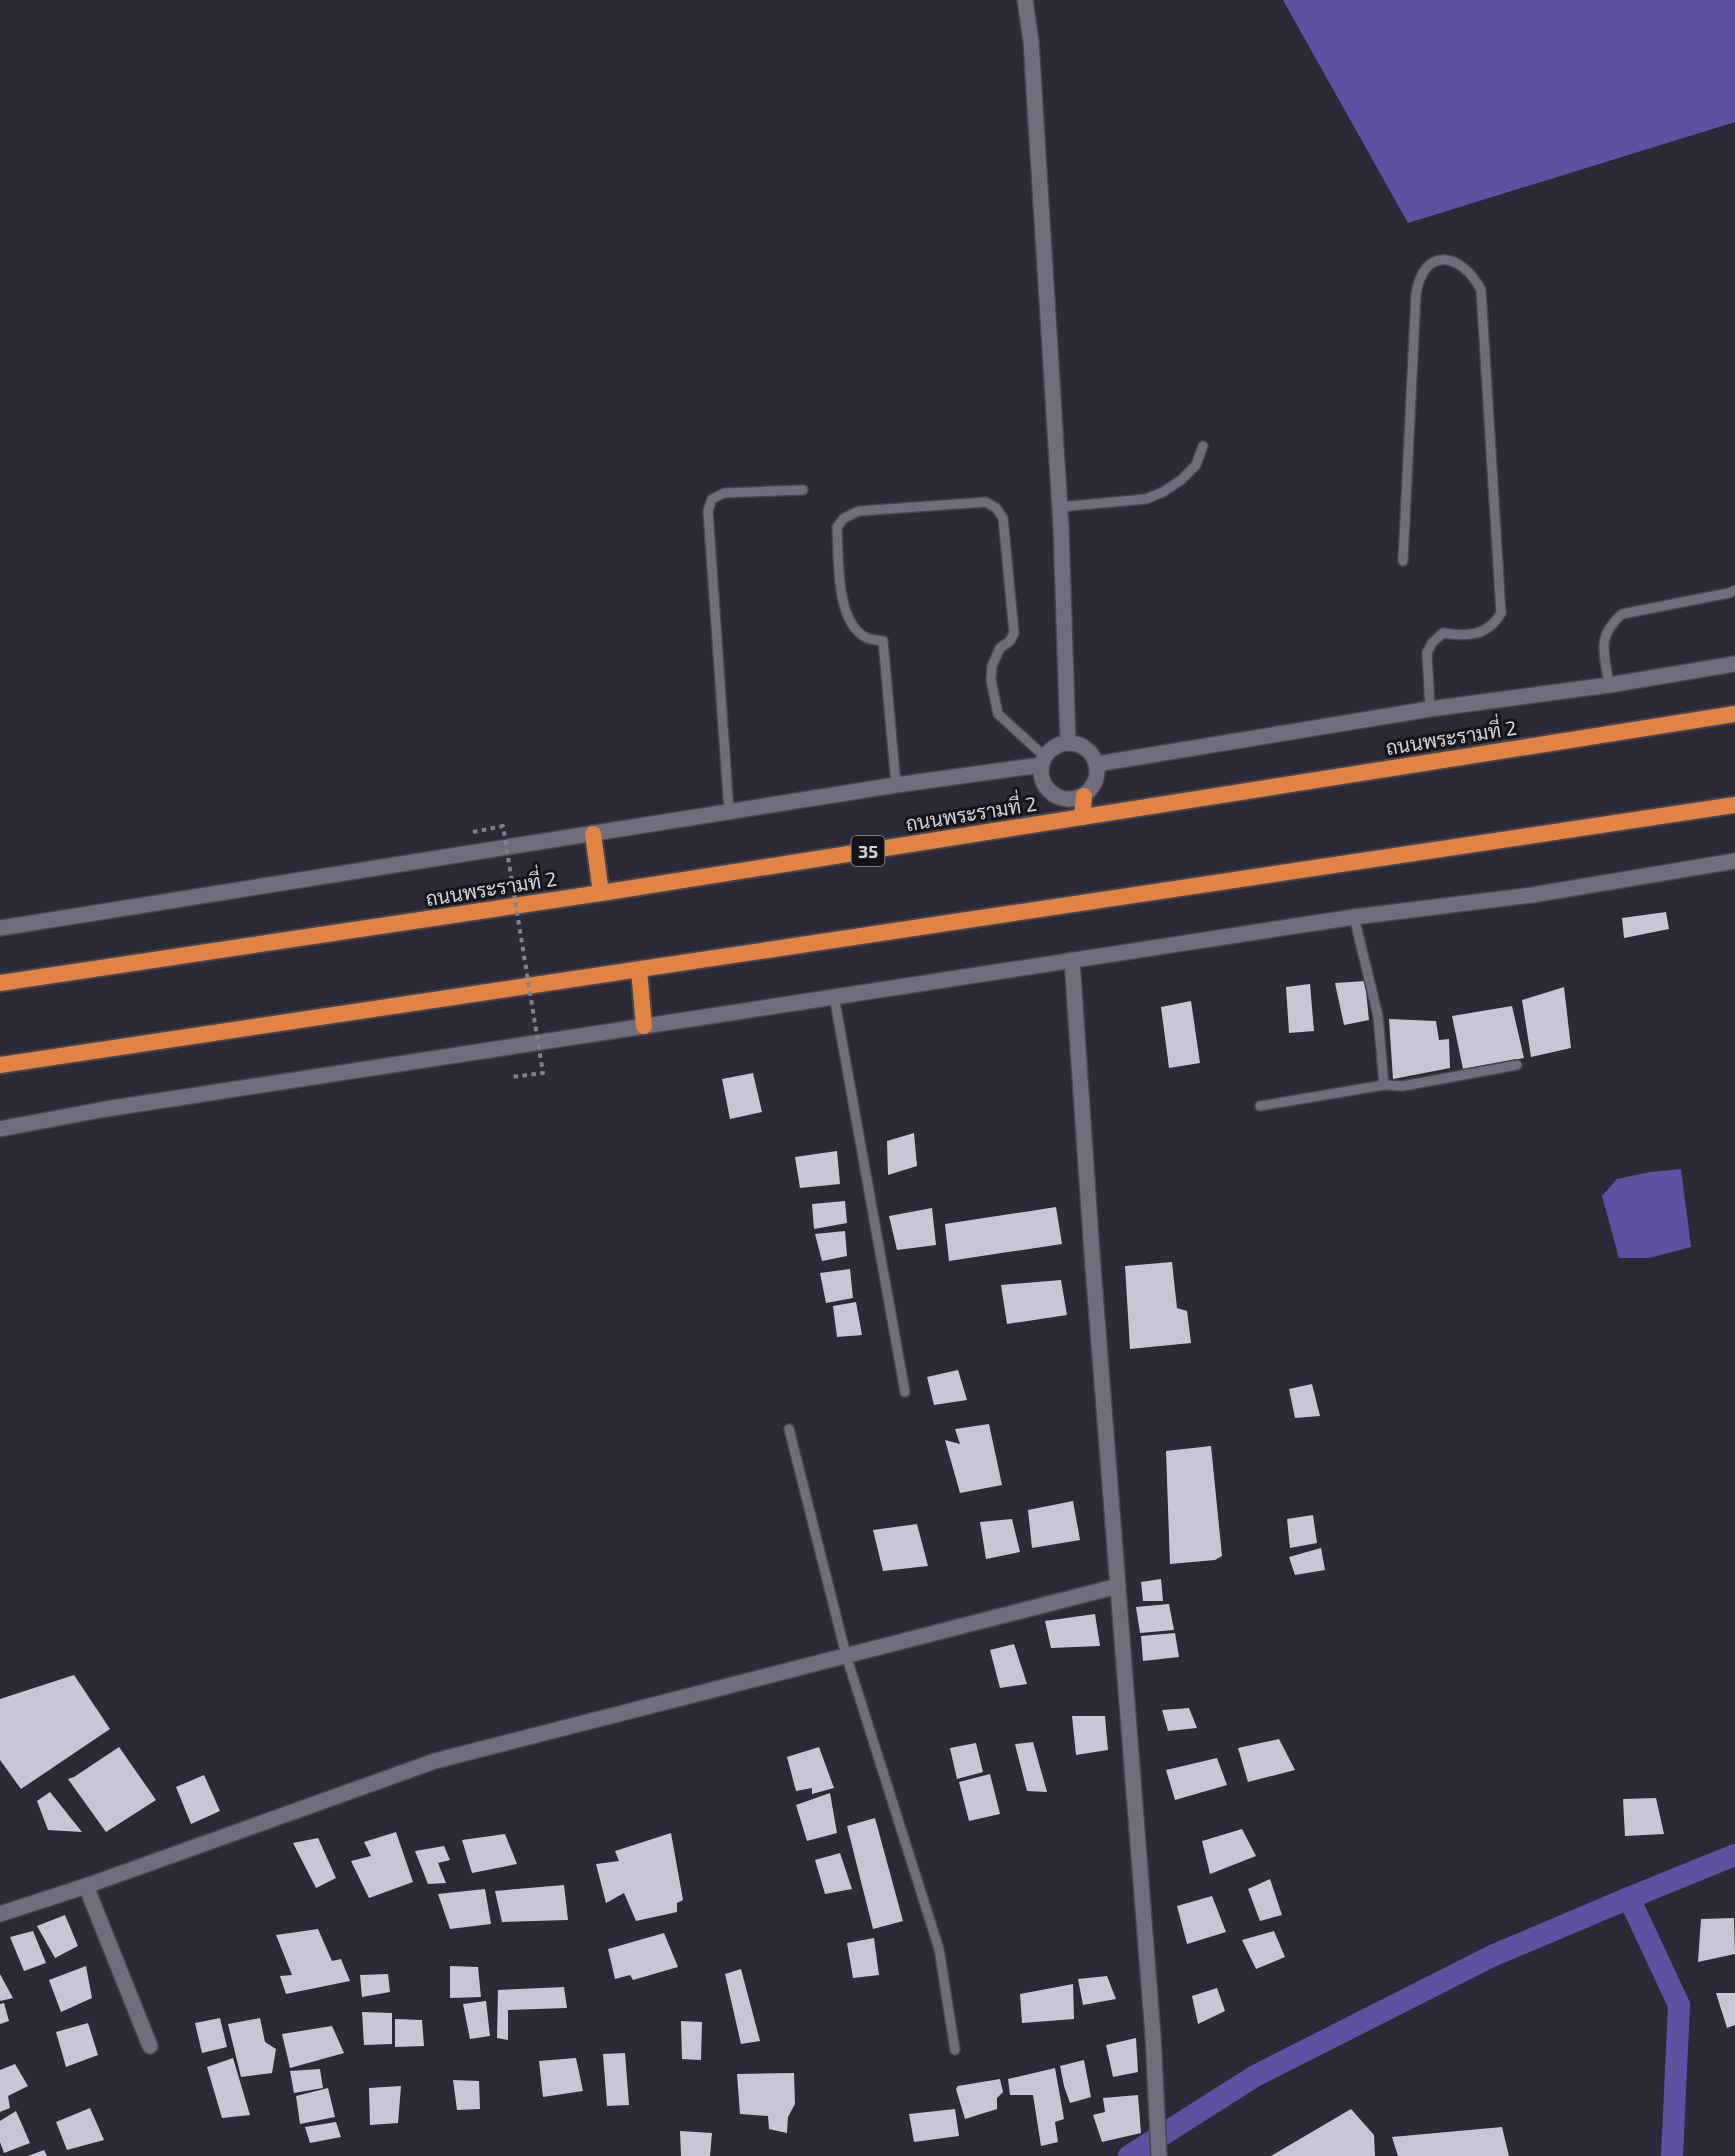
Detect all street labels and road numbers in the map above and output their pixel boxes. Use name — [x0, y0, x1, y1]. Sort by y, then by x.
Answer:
street label: ถนนพระรามที่ 2 — [1383, 711, 1518, 759]
street label: ถนนพระรามที่ 2 — [903, 787, 1038, 835]
road number: 35 — [852, 836, 884, 866]
street label: ถนนพระรามที่ 2 — [423, 862, 558, 910]

